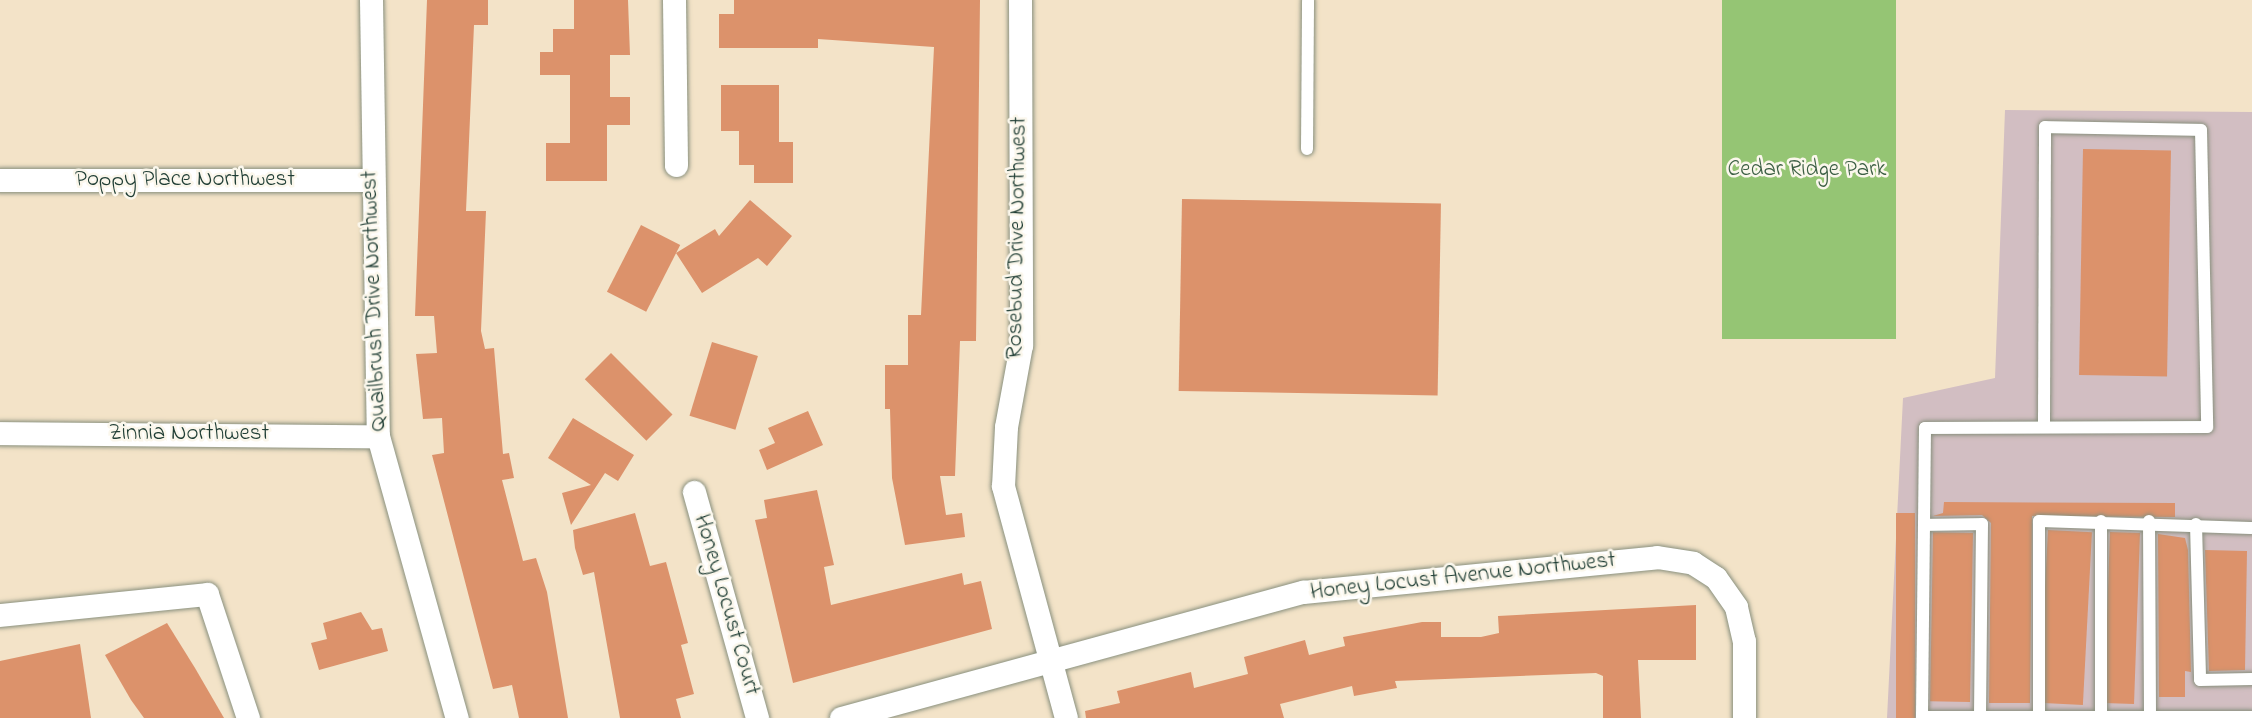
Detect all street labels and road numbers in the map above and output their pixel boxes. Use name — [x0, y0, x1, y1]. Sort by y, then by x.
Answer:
street label: Rosebud Drive Northwest — [1002, 117, 1034, 359]
street label: Poppy Place Northwest — [75, 166, 295, 194]
street label: Quailbrush Drive Northwest — [357, 170, 393, 432]
street label: Zinnia Northwest — [109, 420, 269, 448]
street label: Honey Locust Court — [687, 511, 765, 699]
street label: Honey Locust Avenue Northwest — [1309, 547, 1617, 607]

